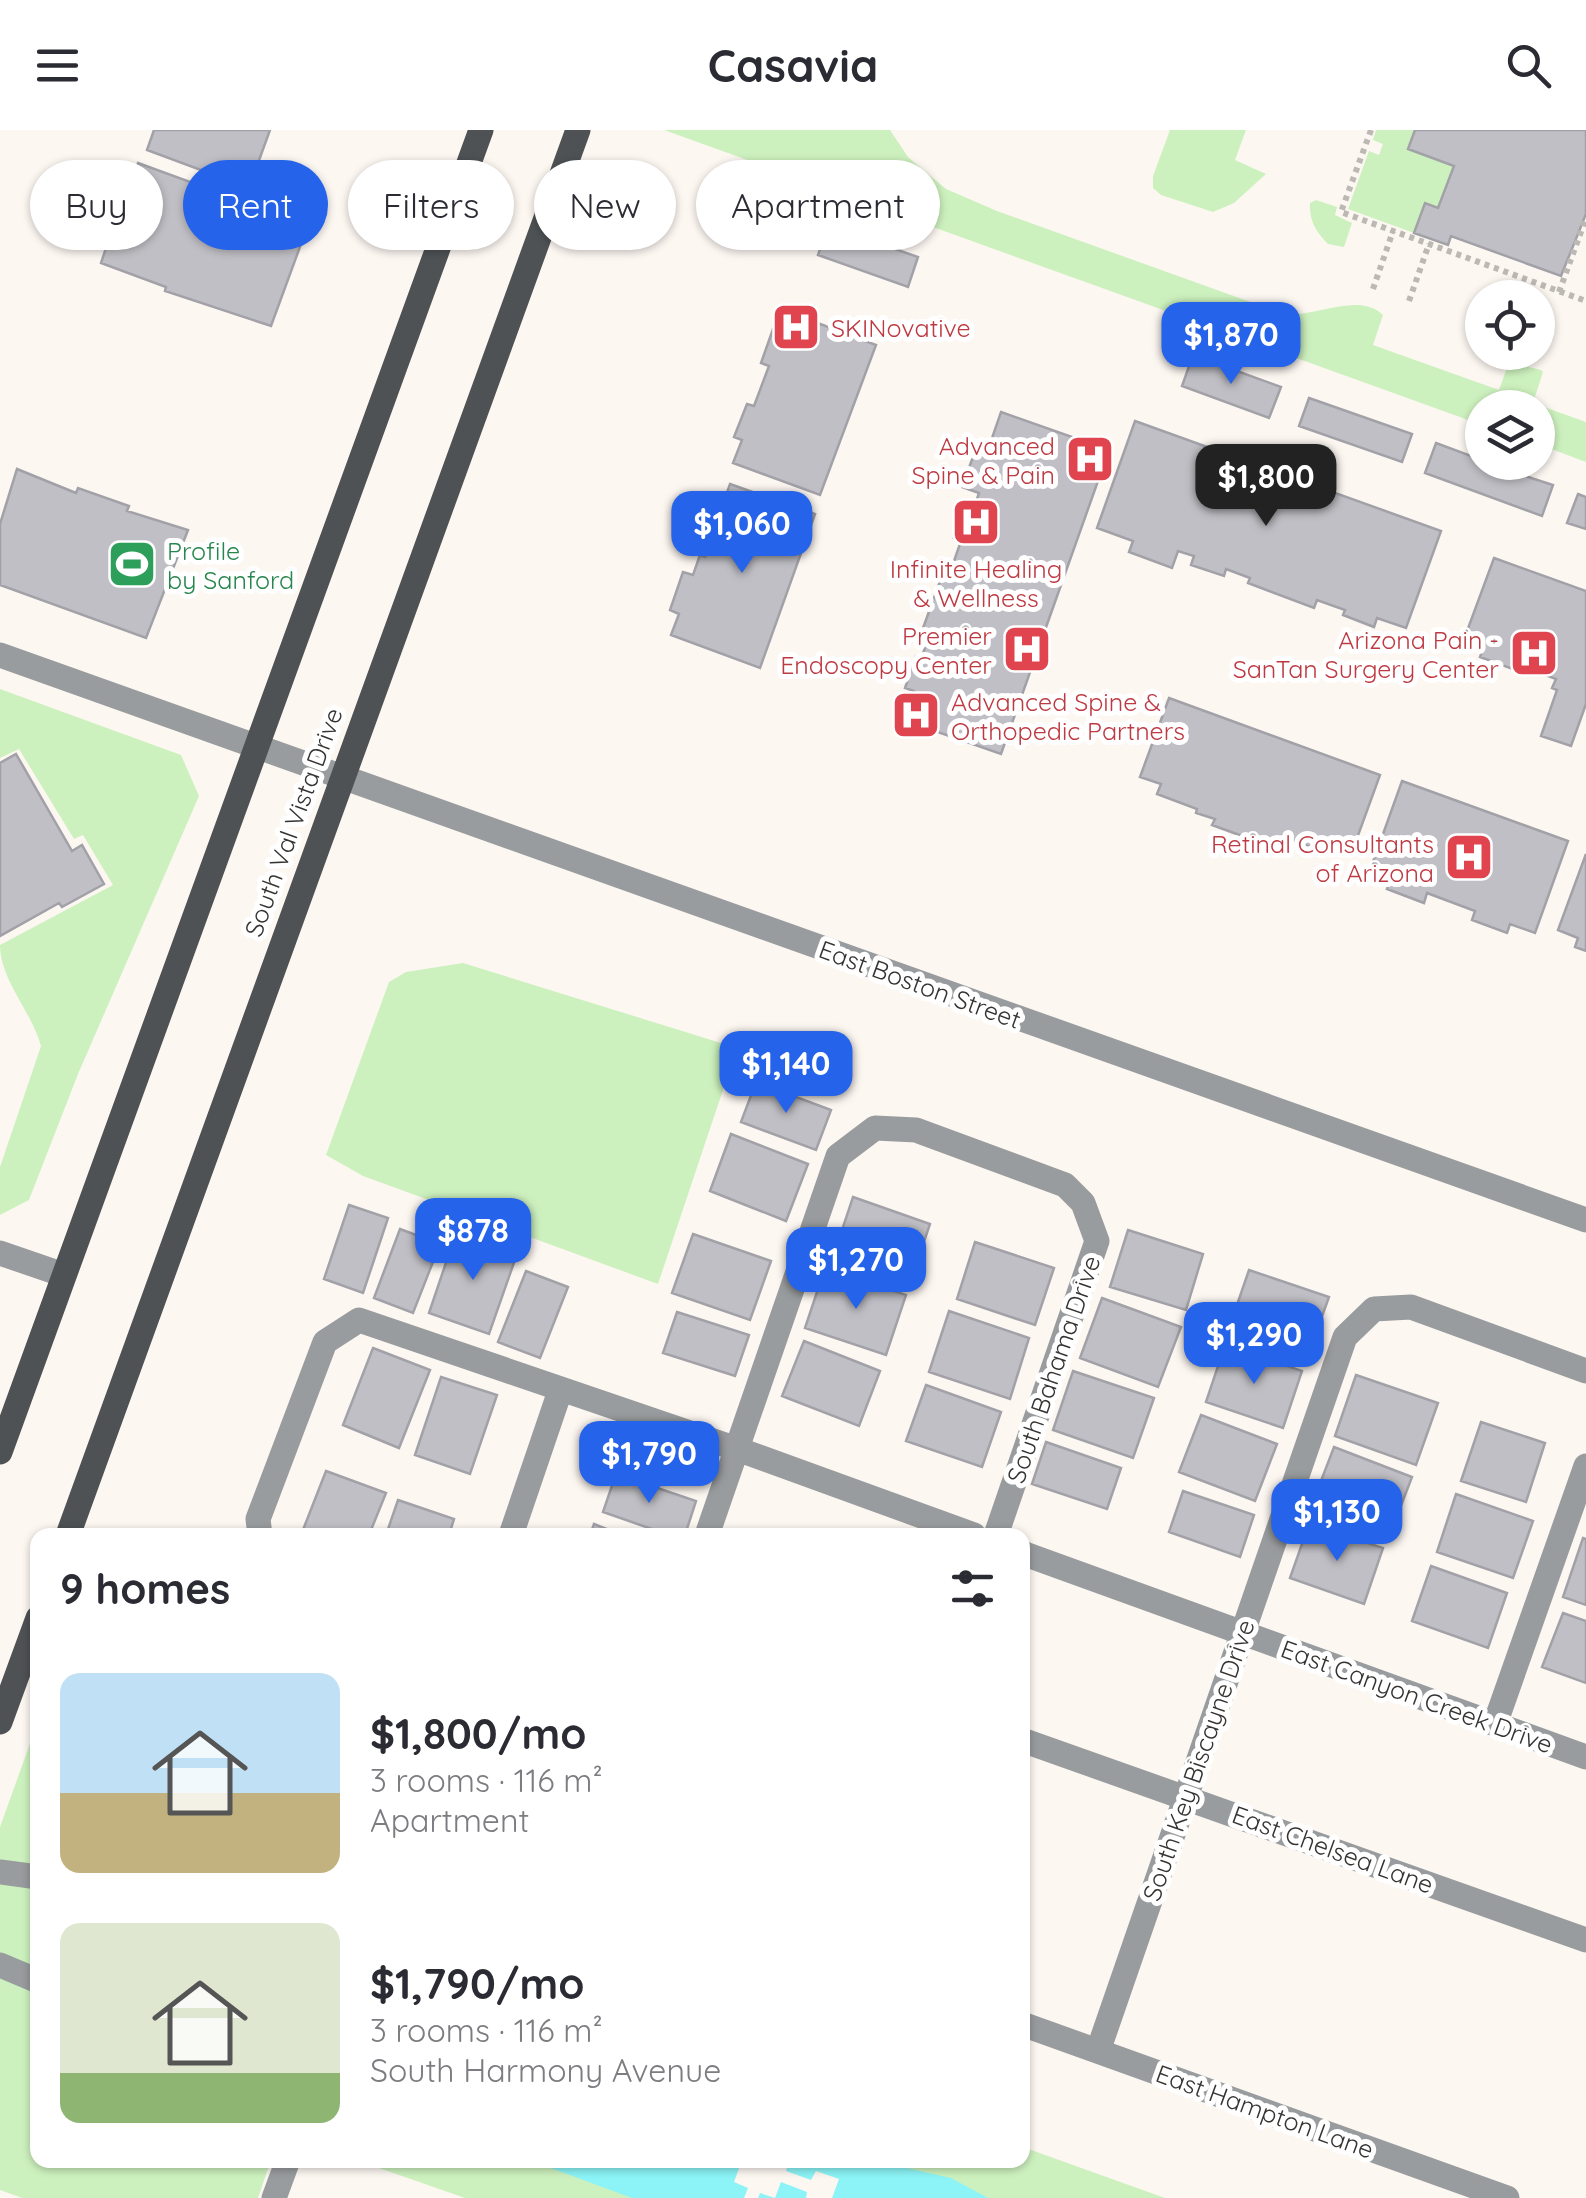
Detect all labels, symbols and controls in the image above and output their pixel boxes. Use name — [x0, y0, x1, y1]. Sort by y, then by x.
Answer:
text: Casavia — [708, 37, 878, 93]
icon: menu — [30, 38, 85, 93]
icon: search — [1501, 38, 1556, 93]
chip: Buy — [30, 160, 163, 250]
chip: Rent — [183, 160, 328, 250]
chip: Filters — [348, 160, 514, 250]
chip: New — [534, 160, 676, 250]
chip: Apartment — [696, 160, 940, 250]
map controls — [1465, 280, 1555, 480]
button: locate — [1465, 280, 1555, 370]
hospital icon: SKINovative — [770, 301, 822, 353]
pin: $1,870 — [1150, 302, 1312, 387]
place label: SKINovative — [831, 312, 971, 343]
text: $1,870 — [1183, 314, 1279, 354]
button: layers — [1465, 390, 1555, 480]
place label: Advanced Spine & Pain — [912, 430, 1055, 490]
hospital icon: Advanced Spine & Pain — [1064, 433, 1116, 485]
pin: $1,800 — [1185, 444, 1347, 529]
text: $1,800 — [1217, 456, 1315, 496]
pin: $1,060 — [661, 491, 823, 576]
hospital icon: Infinite Healing & Wellness — [950, 496, 1002, 548]
text: $1,060 — [693, 503, 791, 543]
place label: Profile by Sanford — [167, 535, 294, 595]
sports icon: Profile by Sanford — [106, 538, 158, 590]
place label: Infinite Healing & Wellness — [890, 553, 1062, 613]
place label: Premier Endoscopy Center — [780, 620, 992, 680]
hospital icon: Premier Endoscopy Center — [1001, 623, 1053, 675]
place label: Arizona Pain - SanTan Surgery Center — [1233, 624, 1499, 684]
hospital icon: Arizona Pain - SanTan Surgery Center — [1508, 627, 1560, 679]
place label: Advanced Spine & Orthopedic Partners — [951, 686, 1185, 746]
hospital icon: Advanced Spine & Orthopedic Partners — [890, 689, 942, 741]
street label: South Val Vista Drive — [237, 703, 349, 941]
place label: Retinal Consultants of Arizona — [1211, 828, 1434, 888]
hospital icon: Retinal Consultants of Arizona — [1443, 831, 1495, 883]
street label: East Boston Street — [815, 933, 1025, 1035]
pin: $1,140 — [705, 1031, 867, 1116]
text: $1,140 — [741, 1043, 831, 1083]
pin: $878 — [414, 1198, 532, 1283]
text: $878 — [437, 1210, 509, 1250]
pin: $1,270 — [775, 1227, 937, 1312]
text: $1,270 — [808, 1239, 904, 1279]
street label: South Bahama Drive — [1000, 1251, 1106, 1487]
pin: $1,290 — [1173, 1302, 1335, 1387]
text: $1,290 — [1206, 1314, 1302, 1354]
pin: $1,790 — [568, 1421, 730, 1506]
text: $1,790 — [601, 1433, 697, 1473]
pin: $1,130 — [1256, 1479, 1418, 1564]
text: $1,130 — [1293, 1491, 1381, 1531]
icon: filters — [945, 1561, 1000, 1616]
text: 9 homes — [60, 1562, 230, 1615]
street label: South Key Biscayne Drive — [1135, 1615, 1261, 1905]
street label: East Canyon Creek Drive — [1277, 1632, 1557, 1760]
text: $1,800/mo — [370, 1707, 586, 1760]
icon: home — [140, 1713, 260, 1833]
text: 3 rooms · 116 m² — [370, 1760, 603, 1800]
street label: East Chelsea Lane — [1228, 1798, 1438, 1900]
text: Apartment — [370, 1800, 529, 1840]
text: $1,790/mo — [370, 1957, 584, 2010]
icon: home — [140, 1963, 260, 2083]
text: 3 rooms · 116 m² — [370, 2010, 603, 2050]
text: South Harmony Avenue — [370, 2050, 721, 2090]
street label: East Hampton Lane — [1152, 2057, 1378, 2165]

